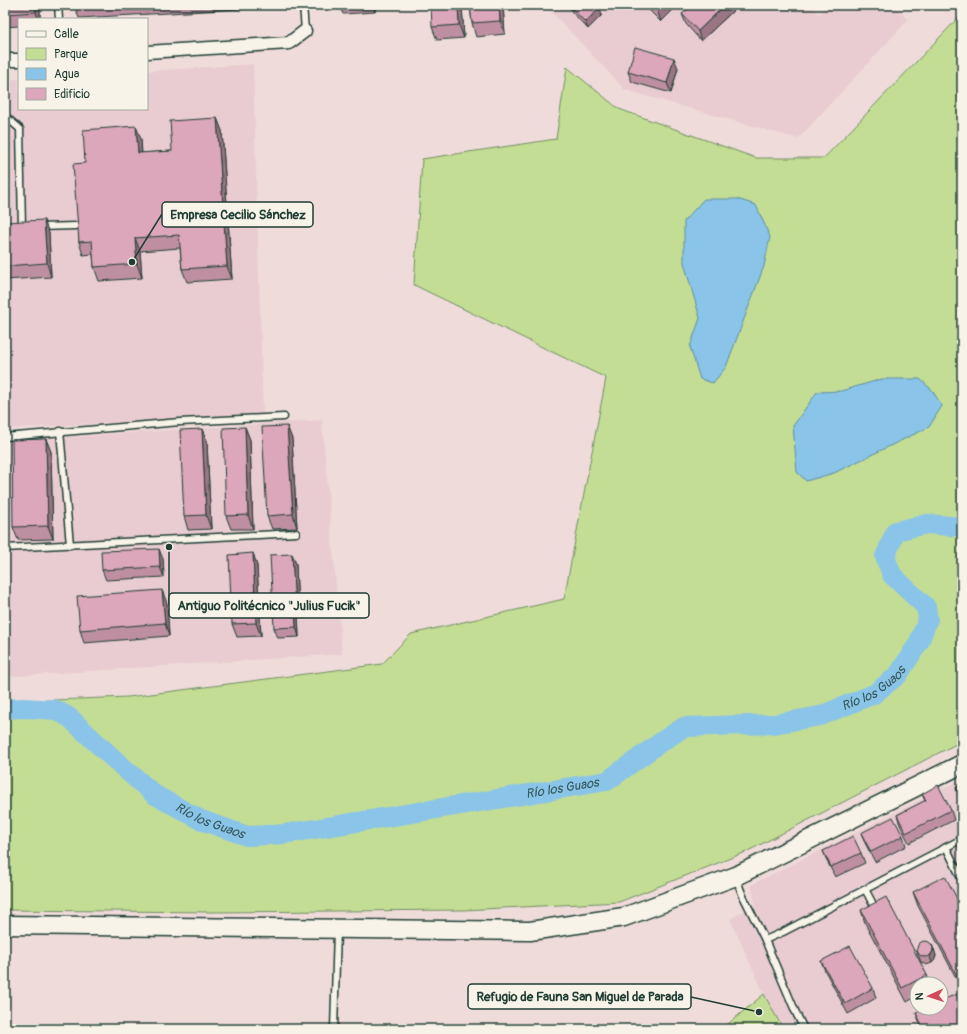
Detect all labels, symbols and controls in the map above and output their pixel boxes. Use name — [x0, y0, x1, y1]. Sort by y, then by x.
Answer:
legend — [18, 18, 148, 110]
text: Calle — [54, 27, 79, 42]
text: Parque — [54, 47, 88, 62]
text: Agua — [54, 67, 80, 82]
text: Edificio — [54, 87, 90, 102]
callout: Empresa Cecilio Sánchez — [162, 202, 313, 227]
text: Empresa Cecilio Sánchez — [170, 207, 306, 223]
callout: Antiguo Politécnico "Julius Fucik" — [169, 593, 369, 618]
text: Antiguo Politécnico "Julius Fucik" — [177, 598, 361, 614]
water label: Río los Guaos — [839, 661, 911, 714]
water label: Río los Guaos — [525, 774, 602, 802]
water label: Río los Guaos — [172, 800, 249, 843]
north arrow — [909, 976, 949, 1016]
callout: Refugio de Fauna San Miguel de Parada — [468, 984, 691, 1009]
text: Refugio de Fauna San Miguel de Parada — [476, 989, 684, 1005]
text: N — [913, 992, 926, 1001]

